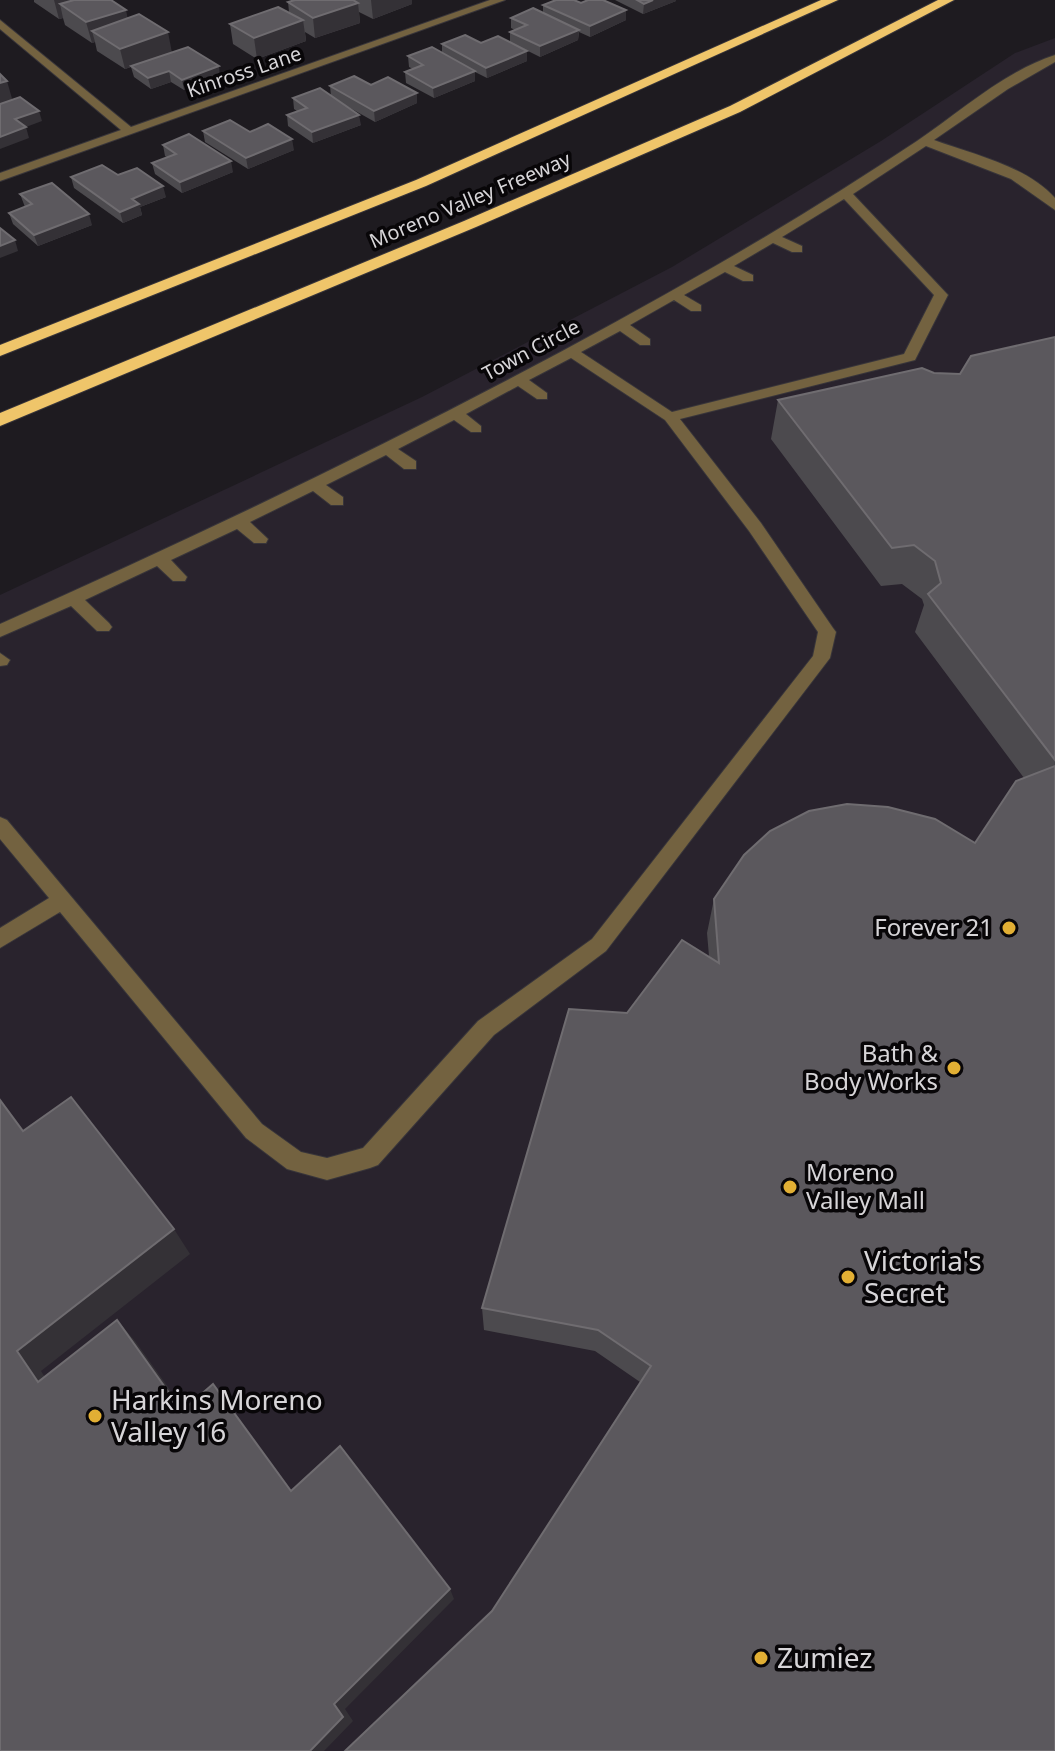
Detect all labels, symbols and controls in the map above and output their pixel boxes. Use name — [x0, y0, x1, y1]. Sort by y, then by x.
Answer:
street label: Kinross Lane — [183, 39, 305, 104]
street label: Moreno Valley Freeway — [365, 145, 575, 254]
street label: Town Circle — [477, 313, 584, 386]
place label: Forever 21 — [874, 910, 993, 943]
marker: Forever 21 — [1000, 919, 1018, 937]
place label: Bath & Body Works — [804, 1036, 938, 1097]
marker: Bath & Body Works — [945, 1059, 963, 1077]
place label: Moreno Valley Mall — [806, 1155, 925, 1216]
marker: Moreno Valley Mall — [781, 1178, 799, 1196]
place label: Victoria's Secret — [864, 1241, 982, 1311]
marker: Victoria's Secret — [839, 1268, 857, 1286]
place label: Harkins Moreno Valley 16 — [111, 1380, 323, 1450]
marker: Harkins Moreno Valley 16 — [86, 1407, 104, 1425]
place label: Zumiez — [777, 1638, 872, 1676]
marker: Zumiez — [752, 1649, 770, 1667]

